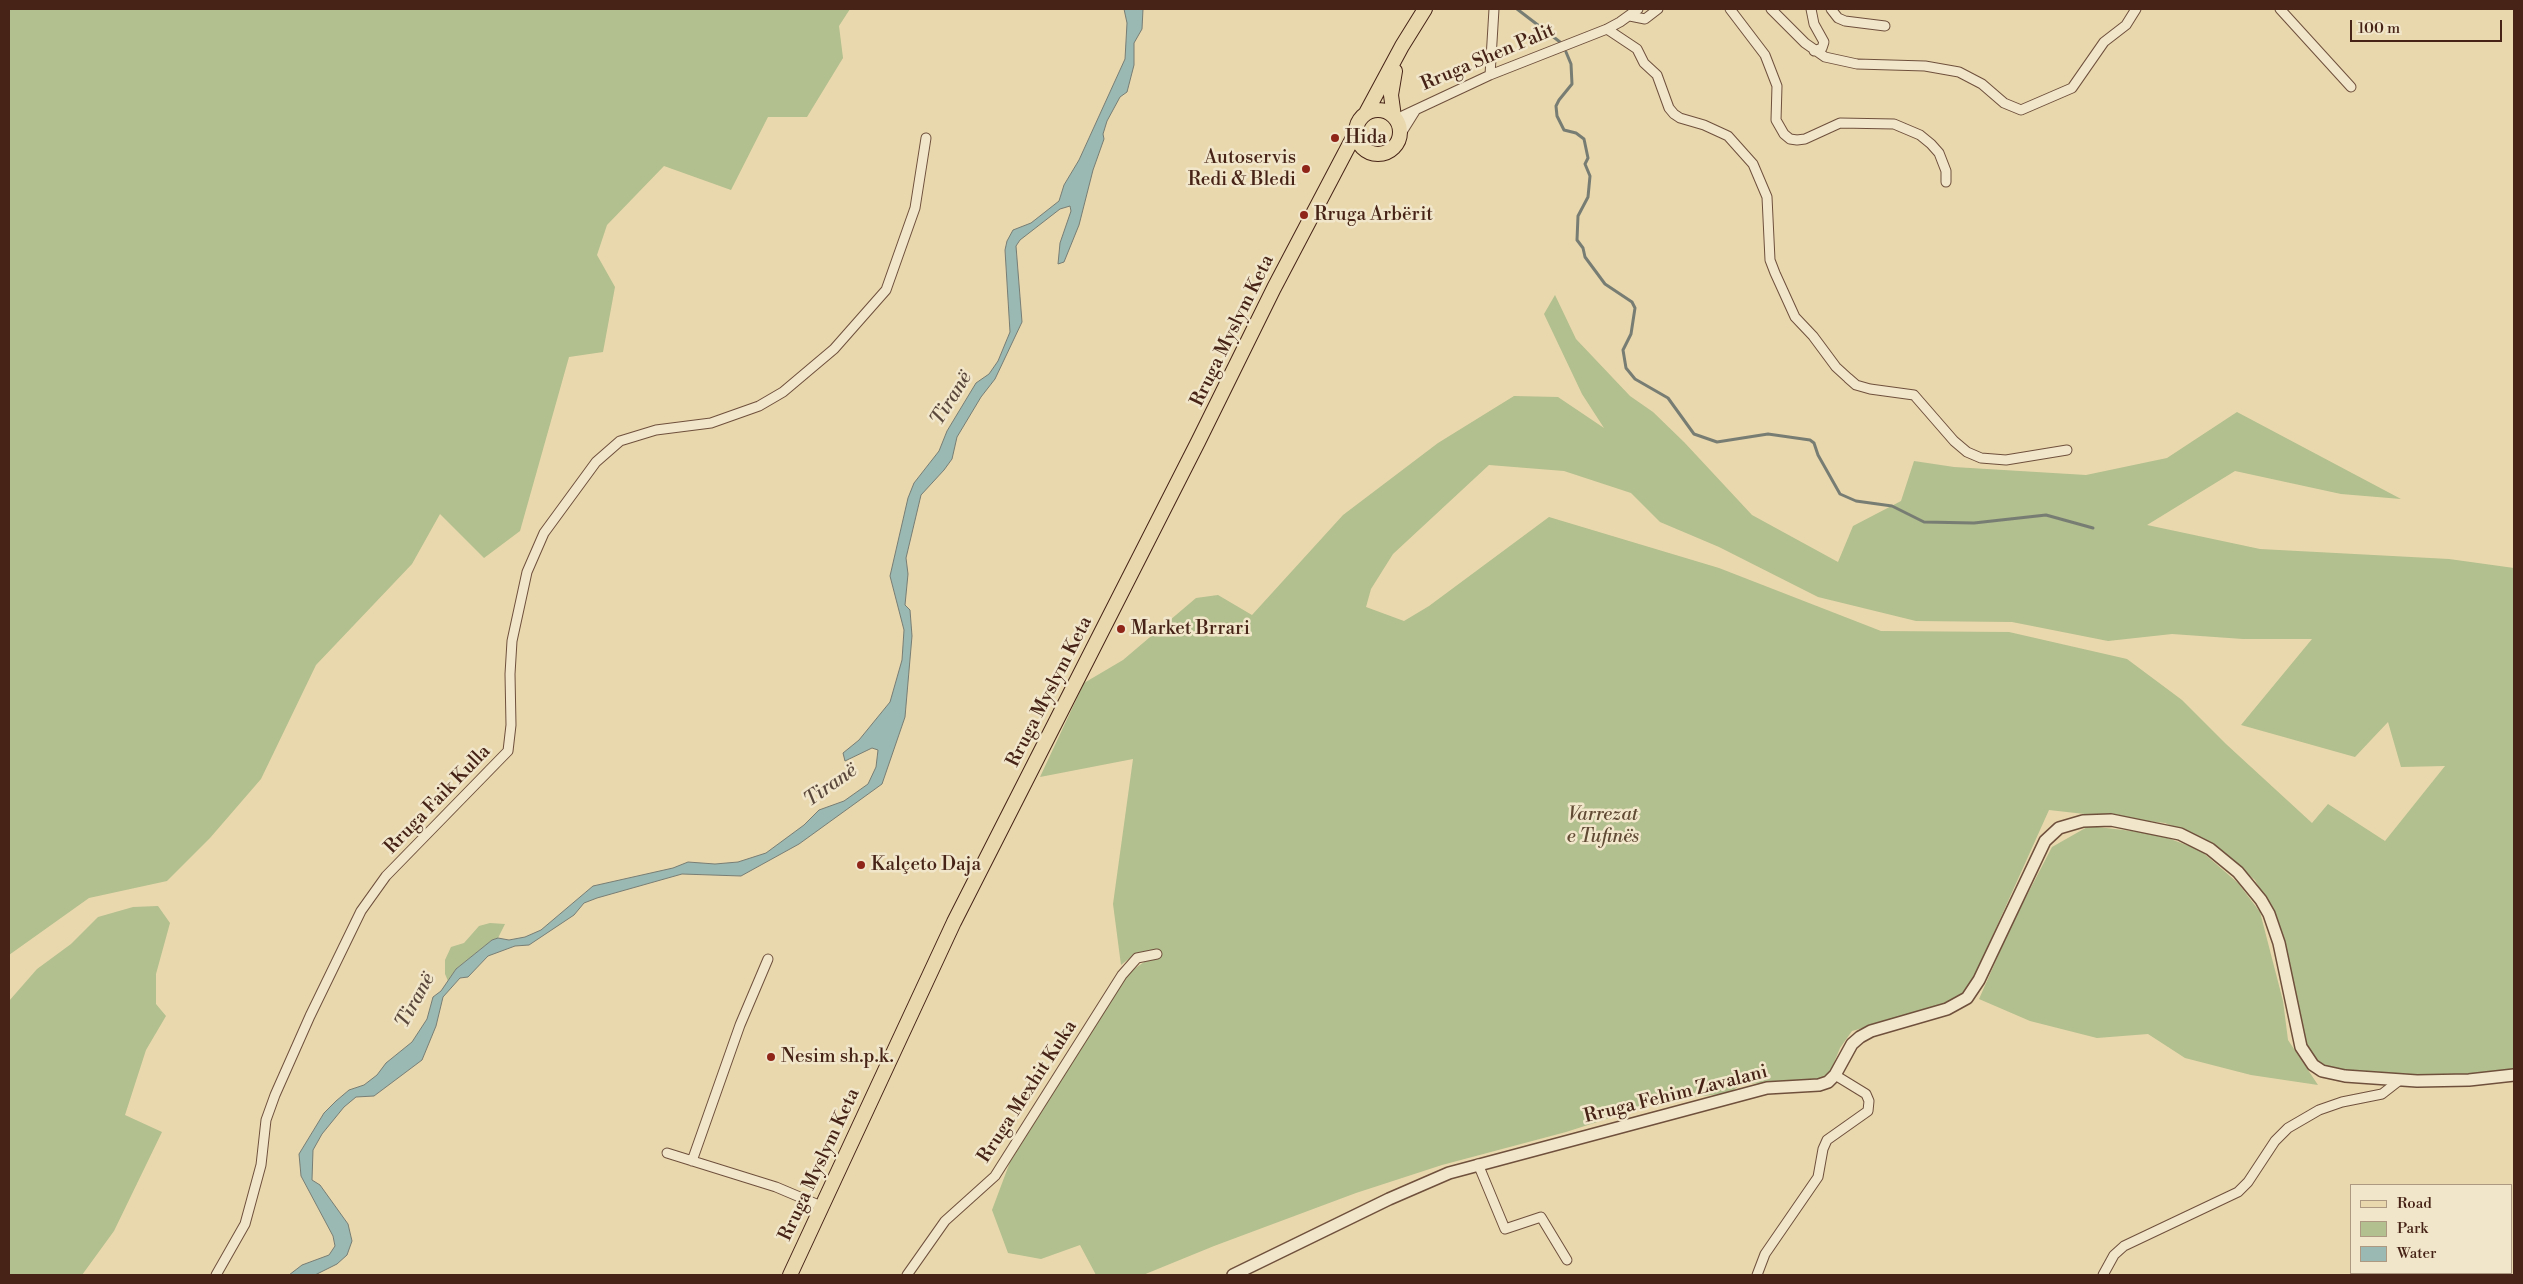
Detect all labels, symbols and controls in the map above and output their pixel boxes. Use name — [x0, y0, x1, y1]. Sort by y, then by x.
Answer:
scale bar — [2353, 10, 2506, 42]
text: 100 m — [2358, 19, 2400, 38]
street label: Rruga Shen Palit — [1418, 20, 1558, 96]
place label: Hida — [1345, 127, 1387, 149]
marker: Hida — [1329, 132, 1341, 144]
place label: Autoservis Redi & Bledi — [1188, 147, 1296, 191]
marker: Autoservis Redi & Bledi — [1300, 163, 1312, 175]
place label: Rruga Arbërit — [1314, 204, 1433, 226]
marker: Rruga Arbërit — [1298, 209, 1310, 221]
street label: Rruga Myslym Keta — [1186, 251, 1280, 411]
water label: Tiranë — [926, 368, 978, 430]
street label: Rruga Myslym Keta — [1002, 613, 1098, 771]
place label: Market Brrari — [1131, 618, 1250, 640]
marker: Market Brrari — [1115, 623, 1127, 635]
street label: Rruga Faik Kulla — [380, 741, 496, 859]
water label: Tiranë — [800, 759, 862, 813]
park label: Varrezat e Tufinës — [1567, 804, 1639, 848]
place label: Kalçeto Daja — [871, 854, 981, 876]
marker: Kalçeto Daja — [855, 859, 867, 871]
water label: Tiranë — [391, 969, 441, 1033]
street label: Rruga Mexhit Kuka — [973, 1017, 1083, 1167]
place label: Nesim sh.p.k. — [781, 1046, 894, 1068]
marker: Nesim sh.p.k. — [765, 1051, 777, 1063]
street label: Rruga Fehim Zavalani — [1582, 1061, 1770, 1129]
street label: Rruga Myslym Keta — [775, 1085, 865, 1245]
legend — [2350, 1184, 2513, 1274]
text: Road — [2397, 1194, 2432, 1213]
text: Park — [2397, 1219, 2428, 1238]
text: Water — [2397, 1244, 2436, 1263]

